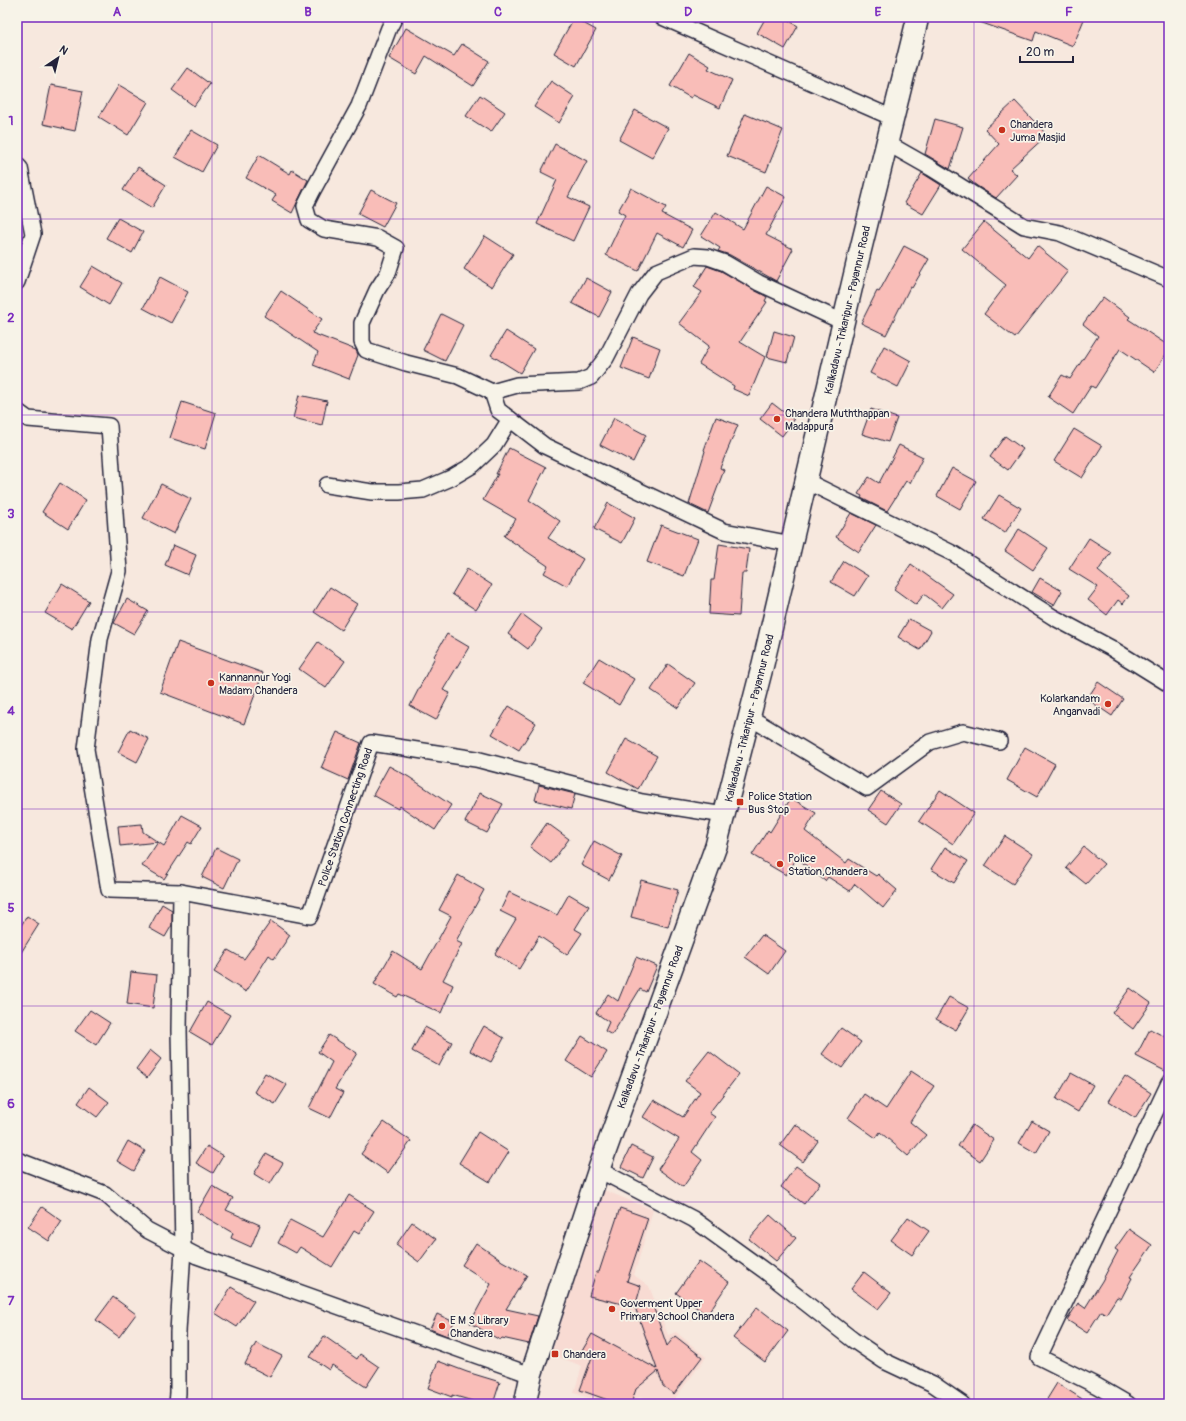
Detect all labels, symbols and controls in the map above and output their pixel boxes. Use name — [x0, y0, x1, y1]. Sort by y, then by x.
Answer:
text: A — [113, 4, 122, 20]
text: B — [304, 4, 312, 20]
text: C — [494, 4, 502, 20]
text: D — [684, 4, 692, 20]
text: E — [875, 4, 882, 20]
text: F — [1065, 4, 1073, 20]
north arrow — [38, 38, 78, 78]
scale bar — [1020, 38, 1073, 64]
text: N — [57, 43, 71, 58]
text: 20 m — [1026, 45, 1055, 60]
text: 1 — [8, 113, 14, 129]
place label: Chandera Juma Masjid — [1010, 118, 1066, 144]
marker: Chandera Juma Masjid — [997, 125, 1007, 135]
street label: Kalikadavu -Trikaripur - Payannur Road — [822, 224, 873, 396]
text: 2 — [7, 310, 15, 326]
place label: Chandera Muththappan Madappura — [785, 407, 889, 433]
marker: Chandera Muththappan Madappura — [772, 414, 782, 424]
text: 3 — [7, 506, 15, 522]
street label: Kalikadavu -Trikaripur - Payannur Road — [722, 633, 777, 804]
place label: Kannannur Yogi Madam Chandera — [219, 671, 298, 697]
marker: Kannannur Yogi Madam Chandera — [206, 678, 216, 688]
place label: Kolarkandam Anganvadi — [1040, 692, 1100, 718]
marker: Kolarkandam Anganvadi — [1103, 699, 1113, 709]
text: 4 — [7, 703, 15, 719]
street label: Police Station Connecting Road — [316, 746, 375, 888]
place label: Police Station Bus Stop — [748, 790, 812, 816]
marker: Police Station Bus Stop — [735, 797, 745, 807]
place label: Police Station,Chandera — [788, 852, 868, 878]
marker: Police Station,Chandera — [775, 859, 785, 869]
text: 5 — [7, 900, 15, 916]
street label: Kalikadavu -Trikaripur - Payannur Road — [615, 944, 686, 1111]
text: 6 — [7, 1096, 15, 1112]
text: 7 — [8, 1293, 15, 1309]
place label: Goverment Upper Primary School Chandera — [620, 1297, 734, 1323]
marker: Goverment Upper Primary School Chandera — [607, 1304, 617, 1314]
place label: E M S Library Chandera — [450, 1314, 509, 1340]
marker: E M S Library Chandera — [437, 1321, 447, 1331]
place label: Chandera — [563, 1348, 606, 1361]
marker: Chandera — [550, 1349, 560, 1359]

